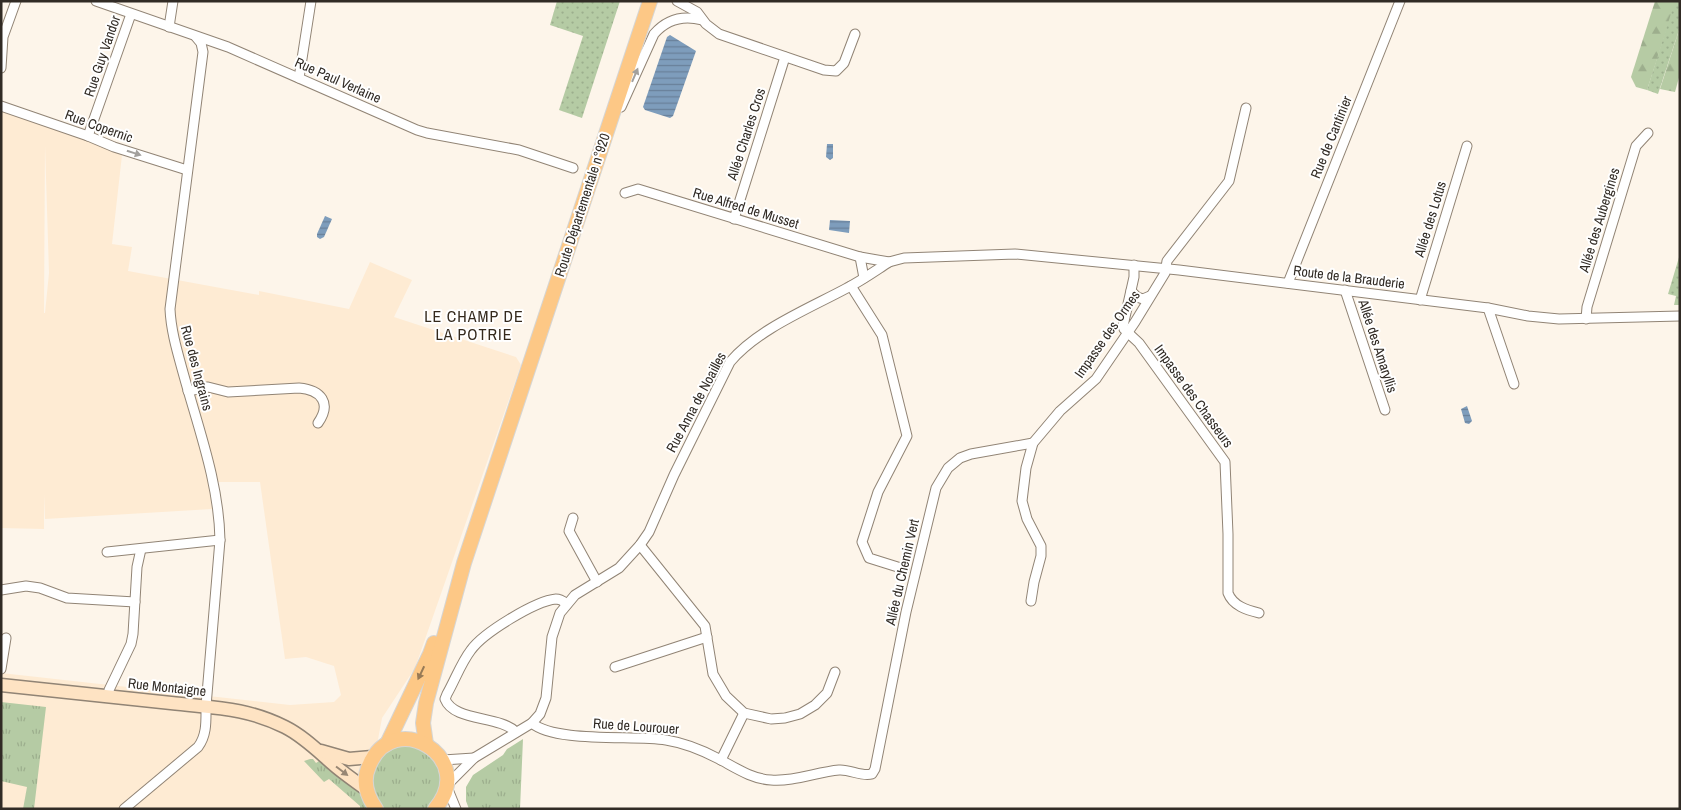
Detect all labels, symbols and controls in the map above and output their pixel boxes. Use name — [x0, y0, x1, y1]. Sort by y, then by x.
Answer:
street label: Rue Guy Vandor — [80, 13, 124, 99]
street label: Rue Paul Verlaine — [292, 53, 384, 107]
one-way arrow — [632, 67, 639, 82]
street label: Allée Charles Cros — [722, 85, 769, 183]
street label: Rue de Cantinier — [1306, 93, 1356, 181]
street label: Rue Copernic — [63, 105, 136, 147]
street label: Route Départementale n°920 — [550, 131, 614, 279]
one-way arrow — [127, 149, 142, 157]
street label: Allée des Aubergines — [1574, 165, 1624, 275]
street label: Allée des Lotus — [1410, 179, 1450, 260]
street label: Rue Alfred de Musset — [691, 183, 801, 233]
street label: Route de la Brauderie — [1292, 261, 1406, 293]
street label: Impasse des Ormes — [1070, 287, 1144, 381]
street label: Allée des Amaryllis — [1354, 296, 1402, 395]
district label: LE CHAMP DE LA POTRIE — [424, 305, 524, 345]
street label: Rue des Ingrains — [177, 323, 217, 413]
street label: Impasse des Chasseurs — [1151, 341, 1238, 451]
street label: Rue Anna de Noailles — [662, 349, 730, 455]
street label: Allée du Chemin Vert — [881, 517, 923, 628]
one-way arrow — [417, 666, 425, 681]
street label: Rue Montaigne — [127, 674, 207, 700]
street label: Rue de Lourouer — [592, 714, 680, 738]
one-way arrow — [335, 766, 349, 776]

